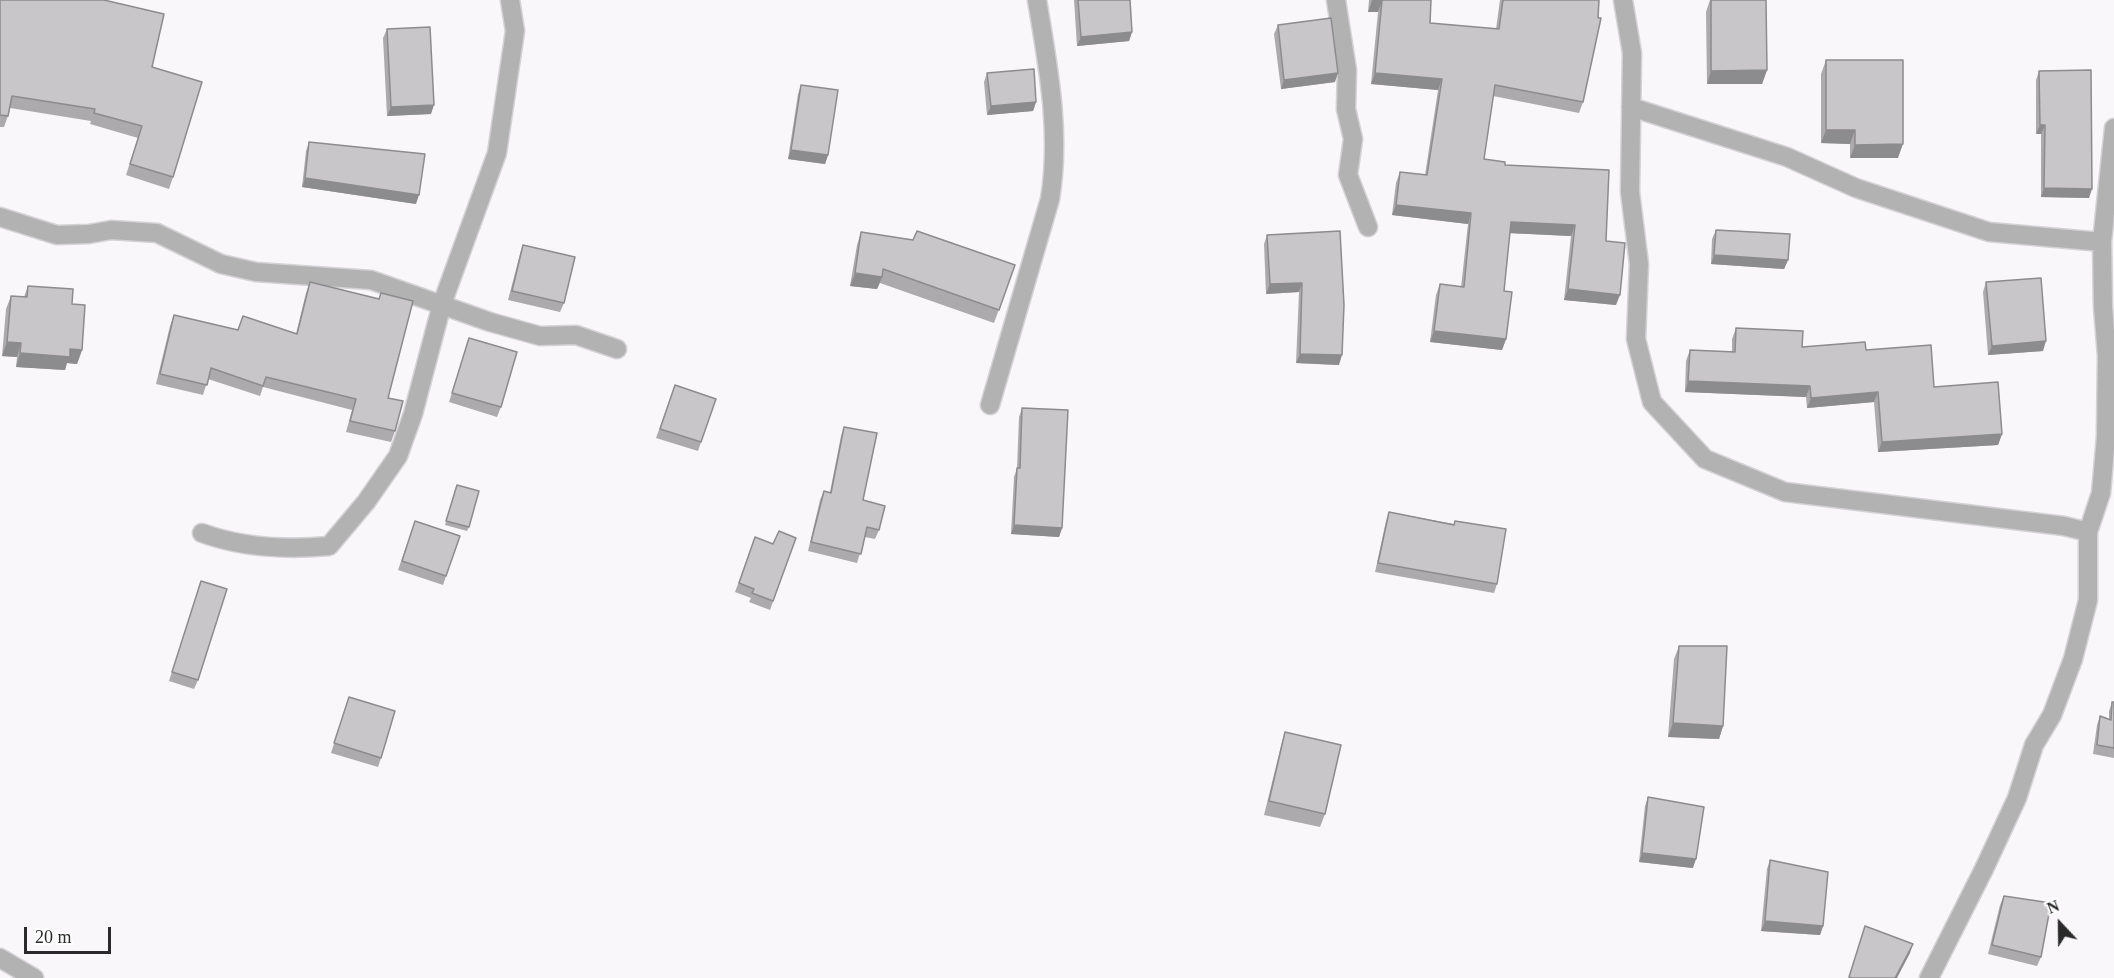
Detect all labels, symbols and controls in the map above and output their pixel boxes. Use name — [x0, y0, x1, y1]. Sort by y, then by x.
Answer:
north arrow — [2030, 894, 2090, 954]
text: N — [2045, 897, 2062, 917]
scale bar — [27, 915, 114, 953]
text: 20 m — [35, 927, 72, 947]

